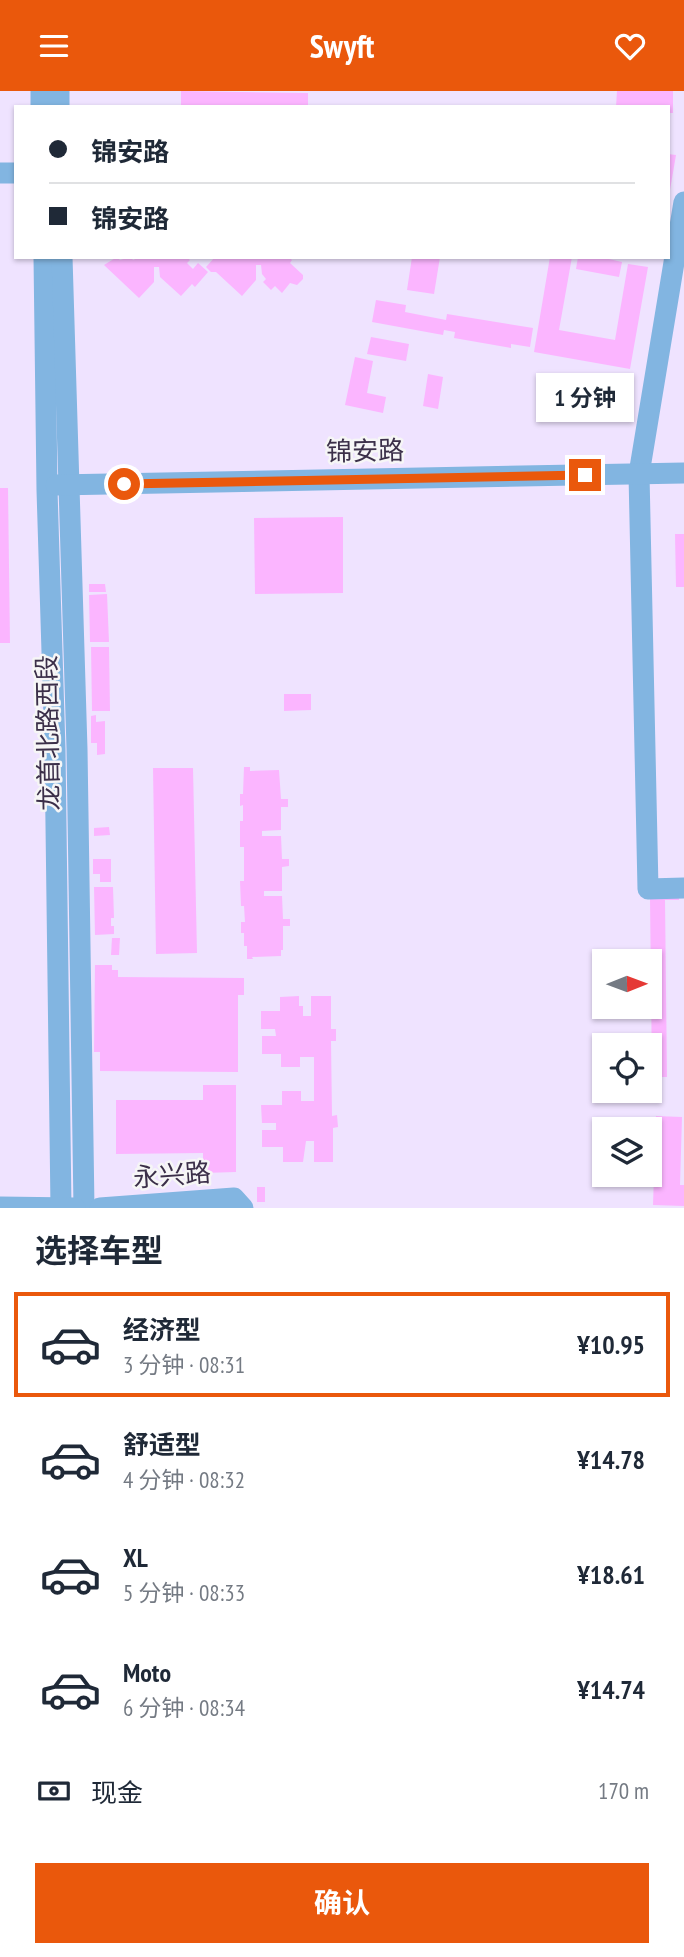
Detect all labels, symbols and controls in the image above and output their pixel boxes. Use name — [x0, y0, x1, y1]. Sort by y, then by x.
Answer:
text: Swyft — [310, 25, 374, 67]
icon: menu — [35, 27, 73, 65]
icon: heart — [611, 27, 649, 65]
text: 锦安路 — [91, 135, 169, 168]
text: 锦安路 — [91, 202, 169, 235]
callout: 1 分钟 — [536, 373, 634, 423]
text: 1 分钟 — [554, 383, 616, 412]
street label: 锦安路 — [326, 433, 404, 468]
route end — [569, 459, 601, 491]
route start — [108, 468, 140, 500]
street label: 龙首北路西段 — [30, 655, 65, 811]
north arrow — [592, 949, 662, 1019]
map controls — [592, 949, 662, 1187]
button: locate — [592, 1033, 662, 1103]
button: layers — [592, 1117, 662, 1187]
street label: 永兴路 — [132, 1155, 212, 1194]
text: 选择车型 — [35, 1229, 163, 1271]
icon: car — [39, 1313, 102, 1376]
text: 经济型 — [123, 1313, 201, 1346]
text: ¥10.95 — [577, 1328, 645, 1361]
text: 3 分钟 · 08:31 — [123, 1350, 245, 1379]
icon: car — [39, 1428, 102, 1491]
text: 舒适型 — [123, 1428, 201, 1461]
text: ¥14.78 — [577, 1443, 645, 1476]
text: 4 分钟 · 08:32 — [123, 1465, 245, 1494]
text: XL — [123, 1541, 148, 1574]
icon: car — [39, 1543, 102, 1606]
text: ¥18.61 — [577, 1558, 645, 1591]
text: 5 分钟 · 08:33 — [123, 1578, 245, 1607]
text: Moto — [123, 1656, 171, 1689]
icon: car — [39, 1658, 102, 1721]
text: ¥14.74 — [577, 1673, 645, 1706]
text: 6 分钟 · 08:34 — [123, 1693, 245, 1722]
icon: cash — [35, 1772, 73, 1810]
text: 现金 — [91, 1776, 143, 1809]
text: 170 m — [598, 1776, 649, 1805]
button: 确认 — [35, 1863, 649, 1943]

